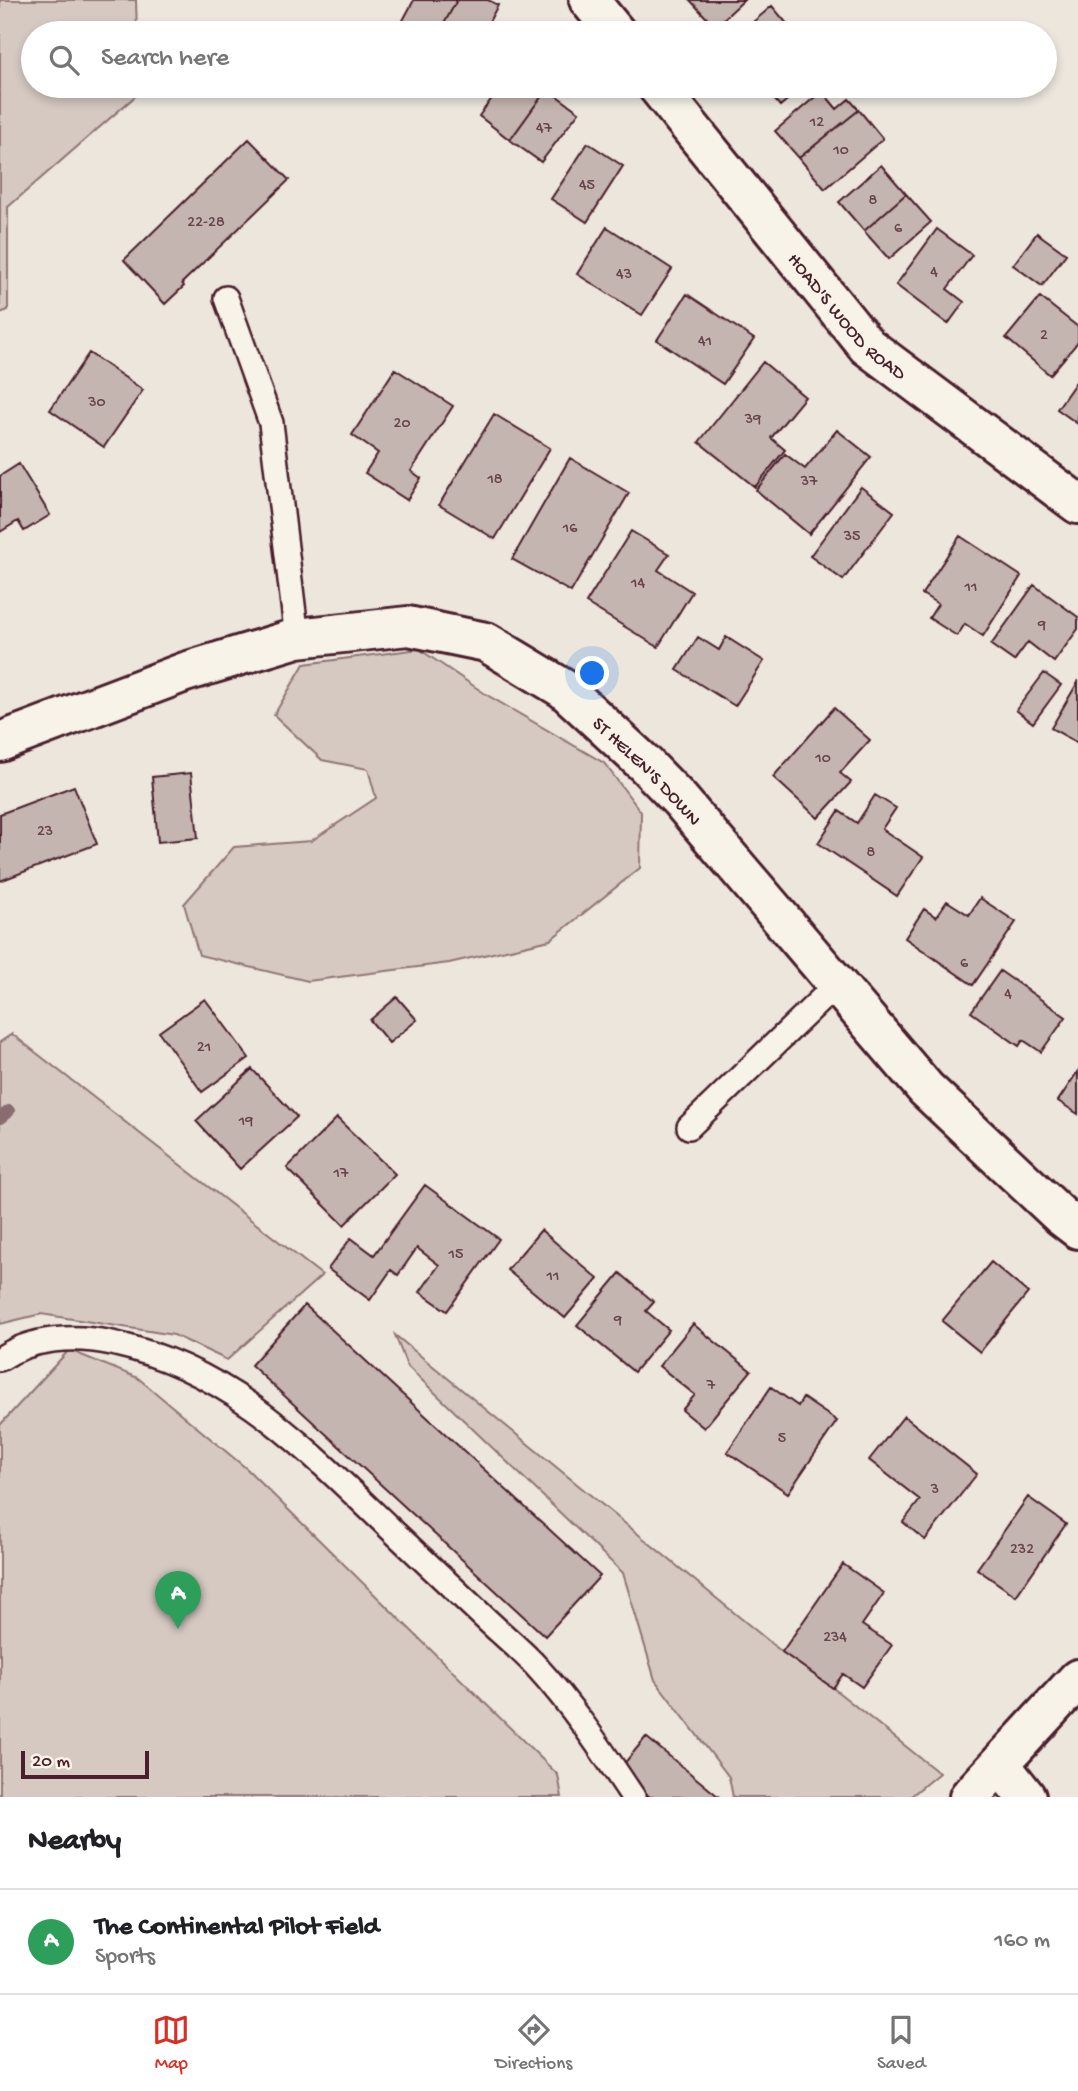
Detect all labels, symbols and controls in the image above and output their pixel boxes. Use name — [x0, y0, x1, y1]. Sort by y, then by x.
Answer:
search box — [21, 21, 1057, 98]
icon: search — [45, 41, 83, 79]
text: Search here — [101, 44, 229, 75]
house number: 12 — [809, 114, 824, 133]
house number: 47 — [536, 120, 553, 139]
house number: 10 — [832, 142, 849, 161]
house number: 45 — [579, 177, 595, 196]
house number: 8 — [869, 192, 878, 211]
house number: 22-28 — [187, 214, 225, 233]
house number: 6 — [894, 220, 903, 239]
street label: HOAD'S WOOD ROAD — [781, 249, 910, 387]
house number: 4 — [930, 264, 938, 283]
house number: 43 — [616, 266, 632, 285]
house number: 2 — [1040, 327, 1048, 346]
house number: 41 — [698, 333, 712, 352]
house number: 30 — [87, 394, 106, 413]
house number: 39 — [744, 411, 761, 430]
house number: 20 — [394, 415, 410, 434]
house number: 18 — [486, 471, 503, 490]
house number: 37 — [800, 473, 818, 492]
house number: 16 — [562, 520, 578, 539]
house number: 35 — [843, 528, 860, 547]
house number: 14 — [630, 575, 645, 594]
house number: 11 — [964, 579, 977, 598]
house number: 9 — [1037, 617, 1046, 636]
your location — [575, 656, 609, 690]
street label: ST HELEN'S DOWN — [586, 713, 705, 832]
house number: 10 — [814, 750, 831, 769]
house number: 23 — [37, 823, 53, 842]
house number: 8 — [867, 844, 876, 863]
house number: 6 — [960, 955, 969, 974]
house number: 4 — [1004, 986, 1012, 1005]
house number: 21 — [197, 1039, 211, 1058]
house number: 19 — [238, 1113, 253, 1132]
house number: 17 — [333, 1165, 349, 1184]
house number: 15 — [448, 1246, 463, 1265]
house number: 11 — [546, 1268, 559, 1287]
house number: 9 — [613, 1312, 622, 1331]
house number: 7 — [706, 1377, 716, 1396]
house number: 5 — [778, 1430, 786, 1449]
house number: 3 — [930, 1481, 939, 1500]
house number: 232 — [1010, 1541, 1034, 1560]
pin: A — [155, 1571, 201, 1629]
house number: 234 — [823, 1629, 847, 1648]
scale bar — [21, 1748, 149, 1780]
text: 20 m — [32, 1751, 70, 1774]
text: Nearby — [28, 1825, 121, 1860]
text: The Continental Pilot Field — [95, 1913, 379, 1944]
text: A — [44, 1928, 58, 1955]
text: 160 m — [994, 1928, 1050, 1955]
text: Sports — [95, 1944, 155, 1971]
tab: Map — [152, 2011, 190, 2076]
tab: Directions — [495, 2011, 572, 2076]
tab: Saved — [877, 2011, 926, 2076]

